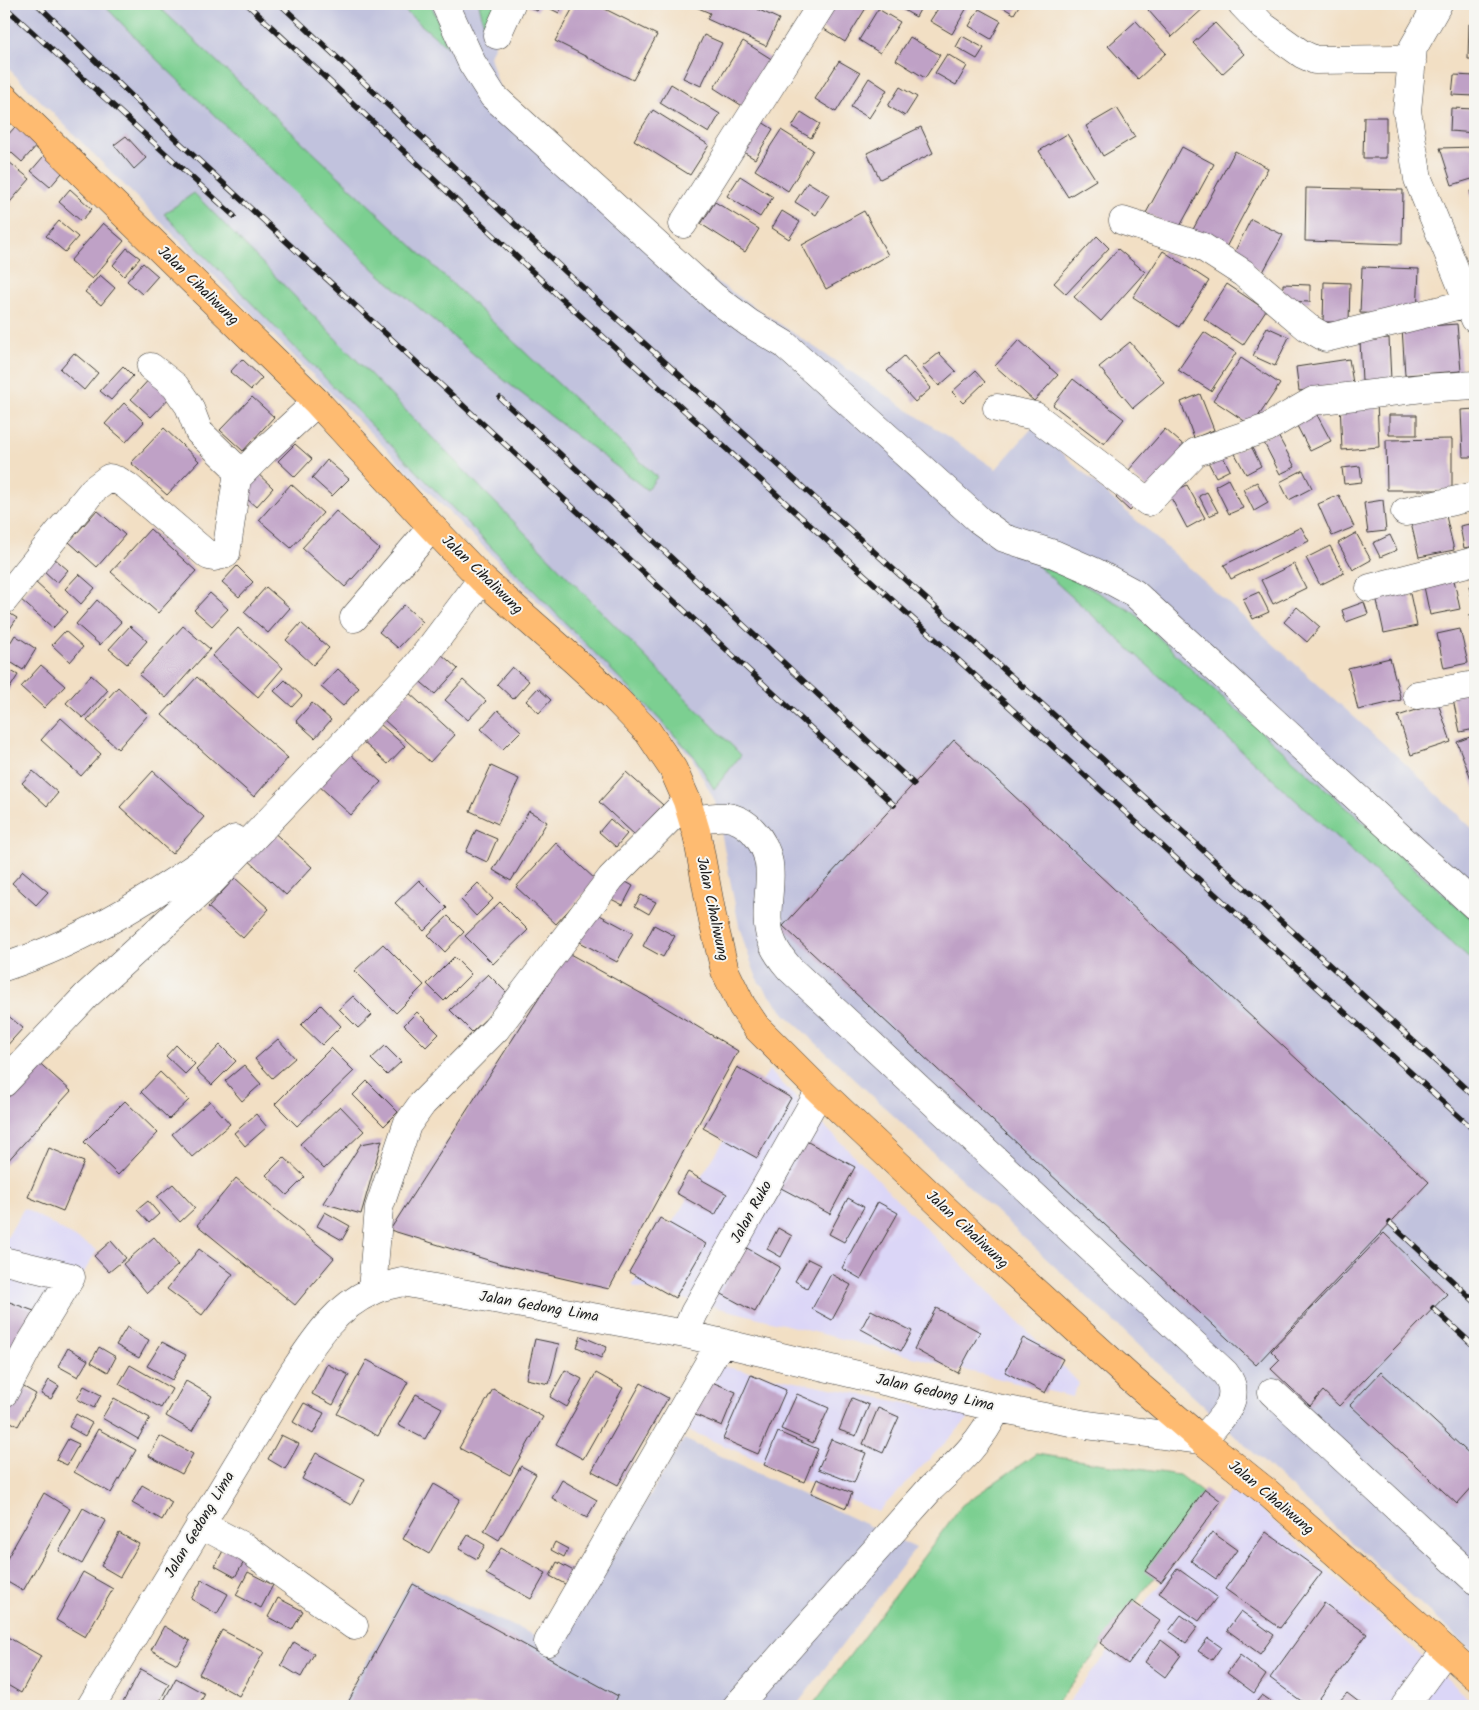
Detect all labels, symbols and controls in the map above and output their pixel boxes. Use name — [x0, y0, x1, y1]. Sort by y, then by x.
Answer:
street label: Jalan Cihaliwung — [152, 241, 244, 331]
street label: Jalan Cihaliwung — [436, 530, 528, 620]
street label: Jalan Cihaliwung — [689, 855, 735, 963]
street label: Jalan Ruko — [725, 1176, 779, 1248]
street label: Jalan Cihaliwung — [920, 1185, 1014, 1275]
street label: Jalan Gedong Lima — [477, 1285, 601, 1329]
street label: Jalan Gedong Lima — [873, 1368, 997, 1418]
street label: Jalan Cihaliwung — [1223, 1455, 1319, 1541]
street label: Jalan Gedong Lima — [159, 1467, 241, 1583]

